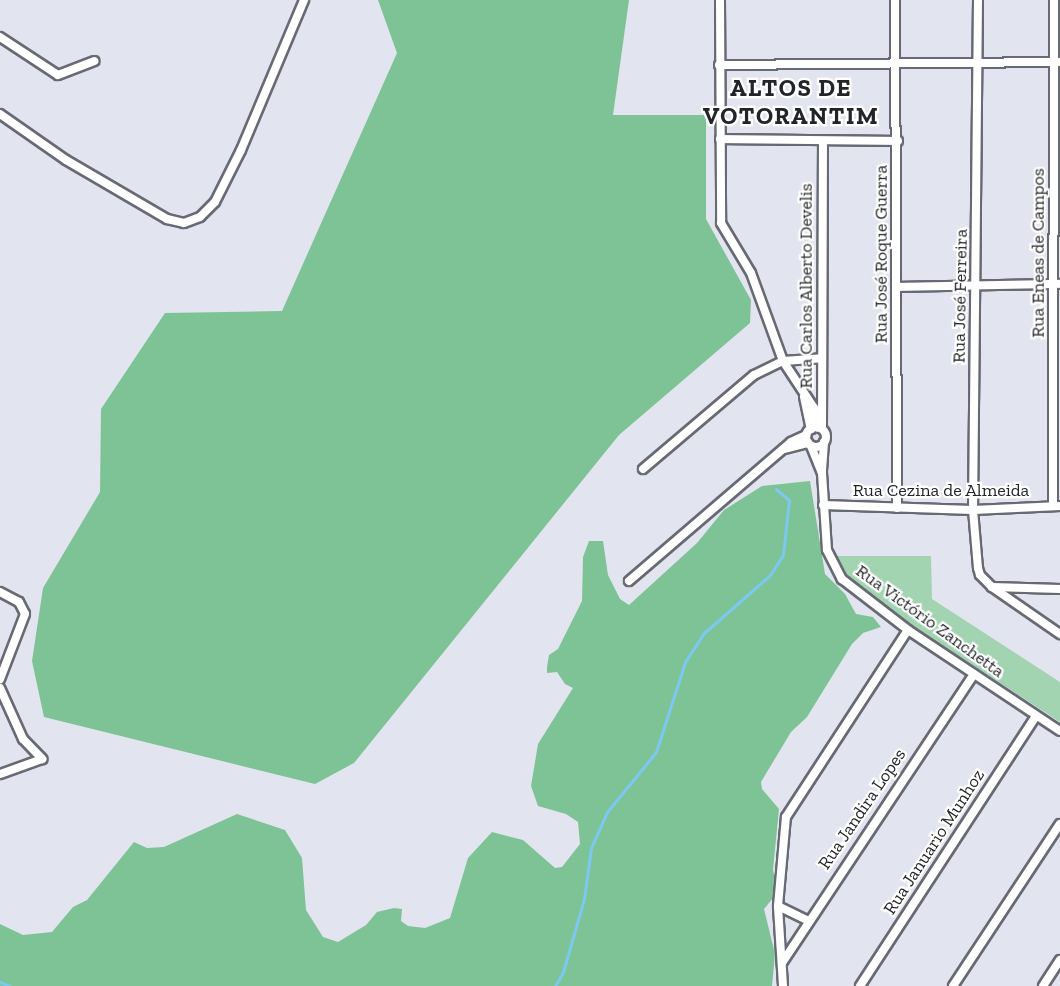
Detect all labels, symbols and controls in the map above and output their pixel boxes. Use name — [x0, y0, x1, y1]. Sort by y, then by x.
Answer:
district label: ALTOS DE VOTORANTIM — [703, 74, 879, 130]
street label: Rua José Roque Guerra — [870, 165, 892, 343]
street label: Rua Eneas de Campos — [1027, 168, 1049, 338]
street label: Rua Carlos Alberto Develis — [795, 183, 817, 389]
street label: Rua José Ferreira — [948, 229, 972, 363]
street label: Rua Cezina de Almeida — [852, 479, 1030, 501]
street label: Rua Victório Zanchetta — [851, 560, 1009, 682]
street label: Rua Jandira Lopes — [814, 744, 910, 874]
street label: Rua Januario Munhoz — [879, 765, 989, 919]

